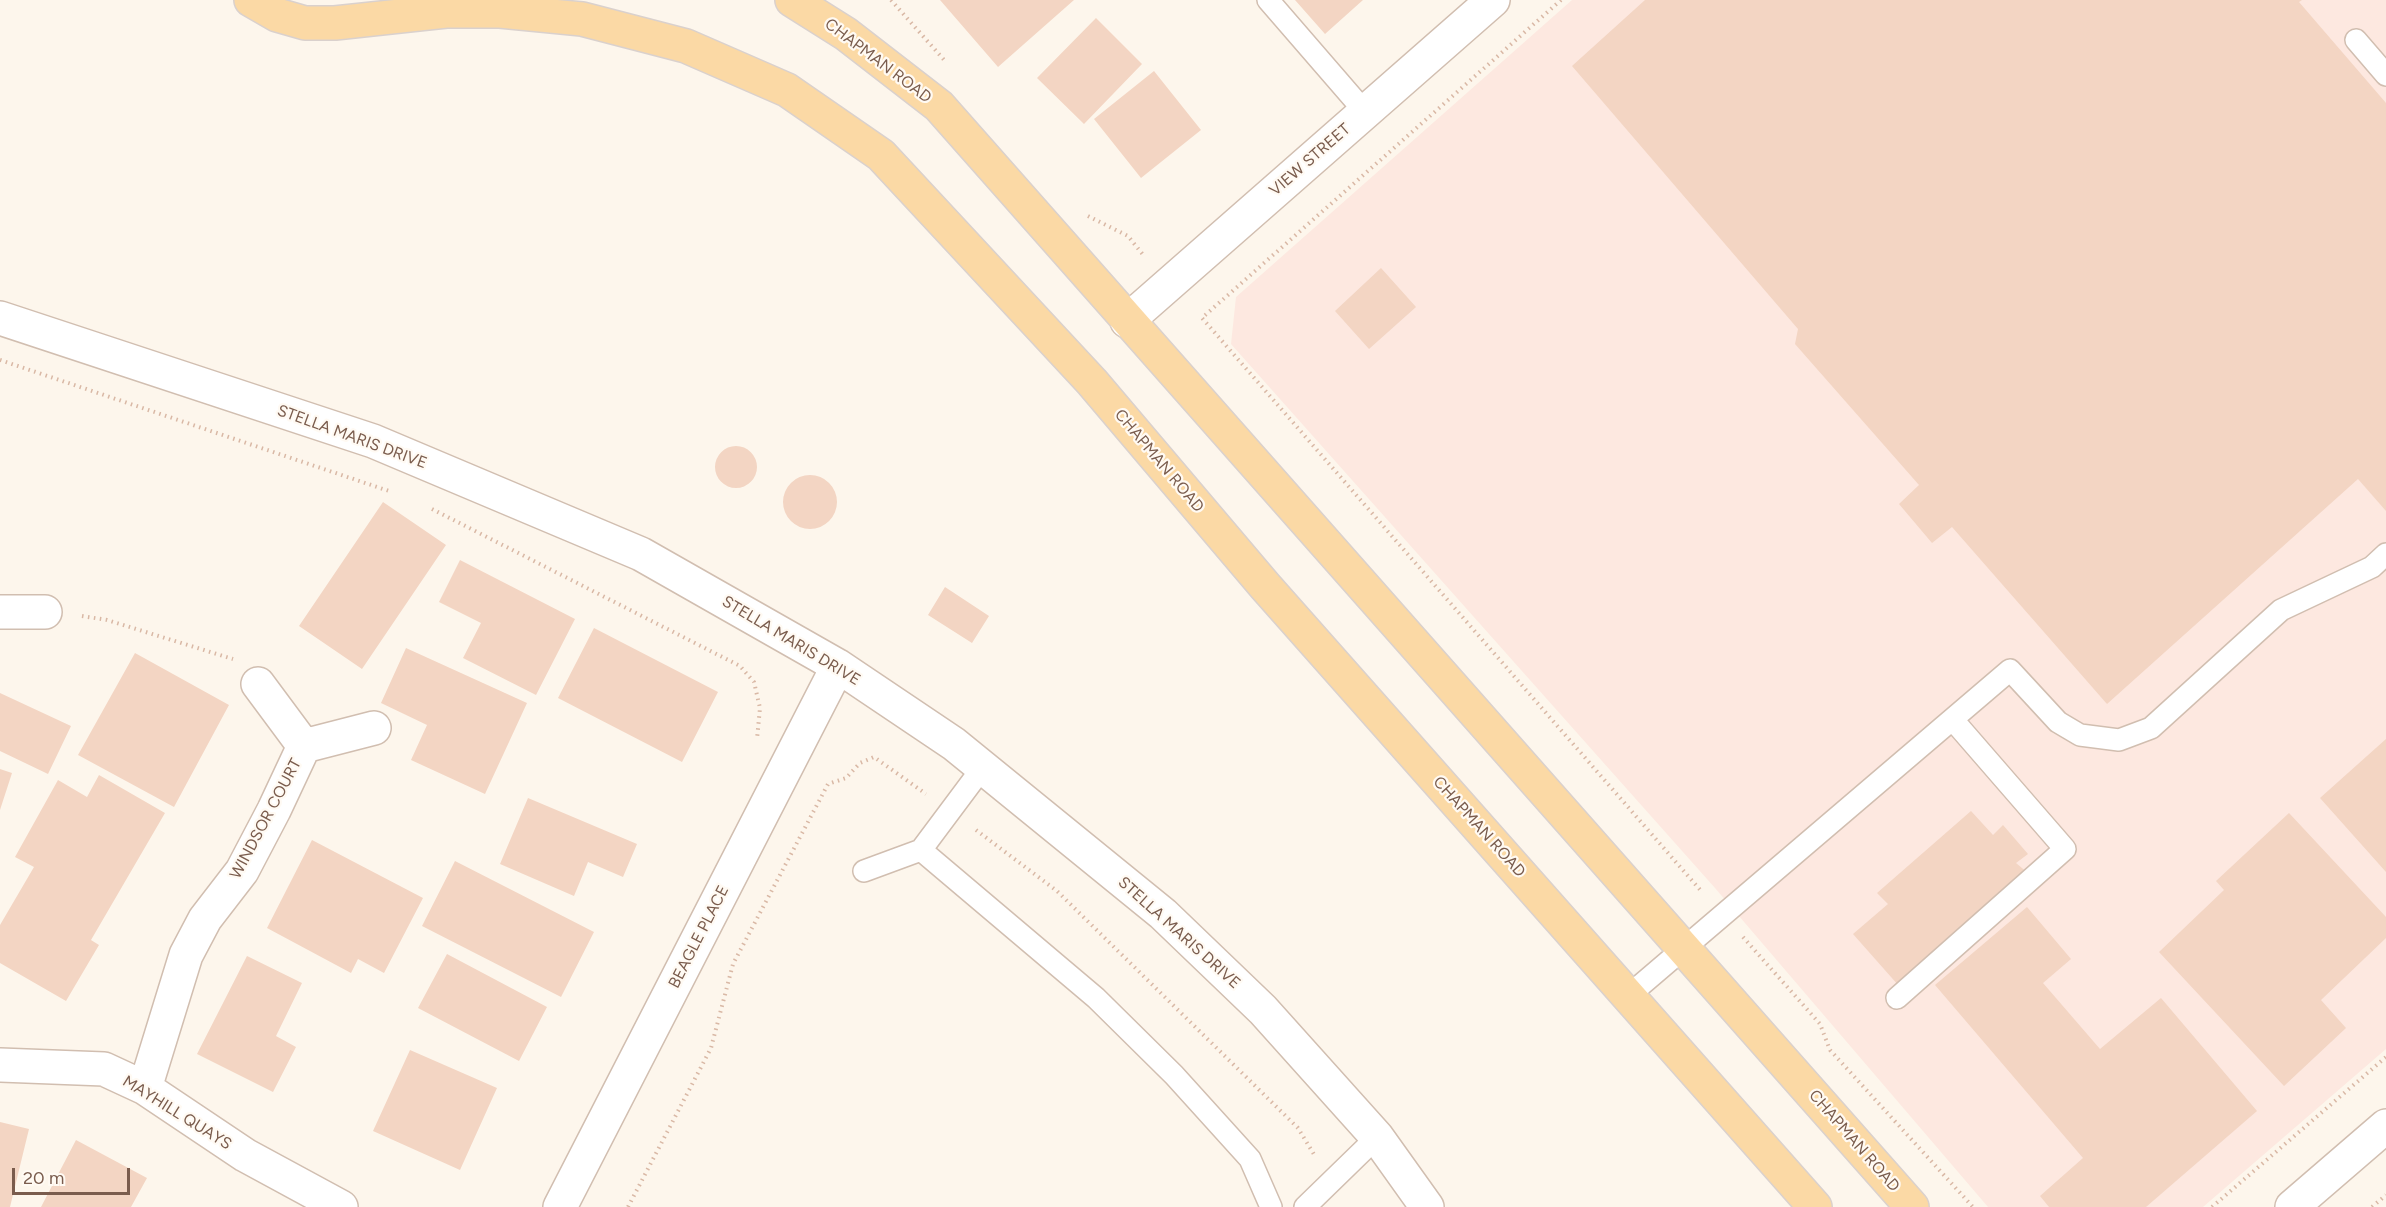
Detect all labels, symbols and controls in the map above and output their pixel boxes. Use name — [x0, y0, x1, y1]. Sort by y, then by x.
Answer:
street label: CHAPMAN ROAD — [821, 15, 935, 107]
street label: VIEW STREET — [1266, 120, 1354, 200]
street label: STELLA MARIS DRIVE — [274, 401, 430, 473]
street label: CHAPMAN ROAD — [1110, 406, 1208, 516]
street label: STELLA MARIS DRIVE — [718, 592, 864, 690]
street label: WINDSOR COURT — [226, 756, 306, 882]
street label: CHAPMAN ROAD — [1429, 773, 1529, 881]
street label: STELLA MARIS DRIVE — [1114, 873, 1244, 993]
street label: BEAGLE PLACE — [665, 882, 733, 992]
street label: MAYHILL QUAYS — [119, 1072, 235, 1154]
street label: CHAPMAN ROAD — [1805, 1086, 1903, 1196]
scale bar — [15, 1156, 134, 1194]
text: 20 m — [23, 1167, 64, 1189]

